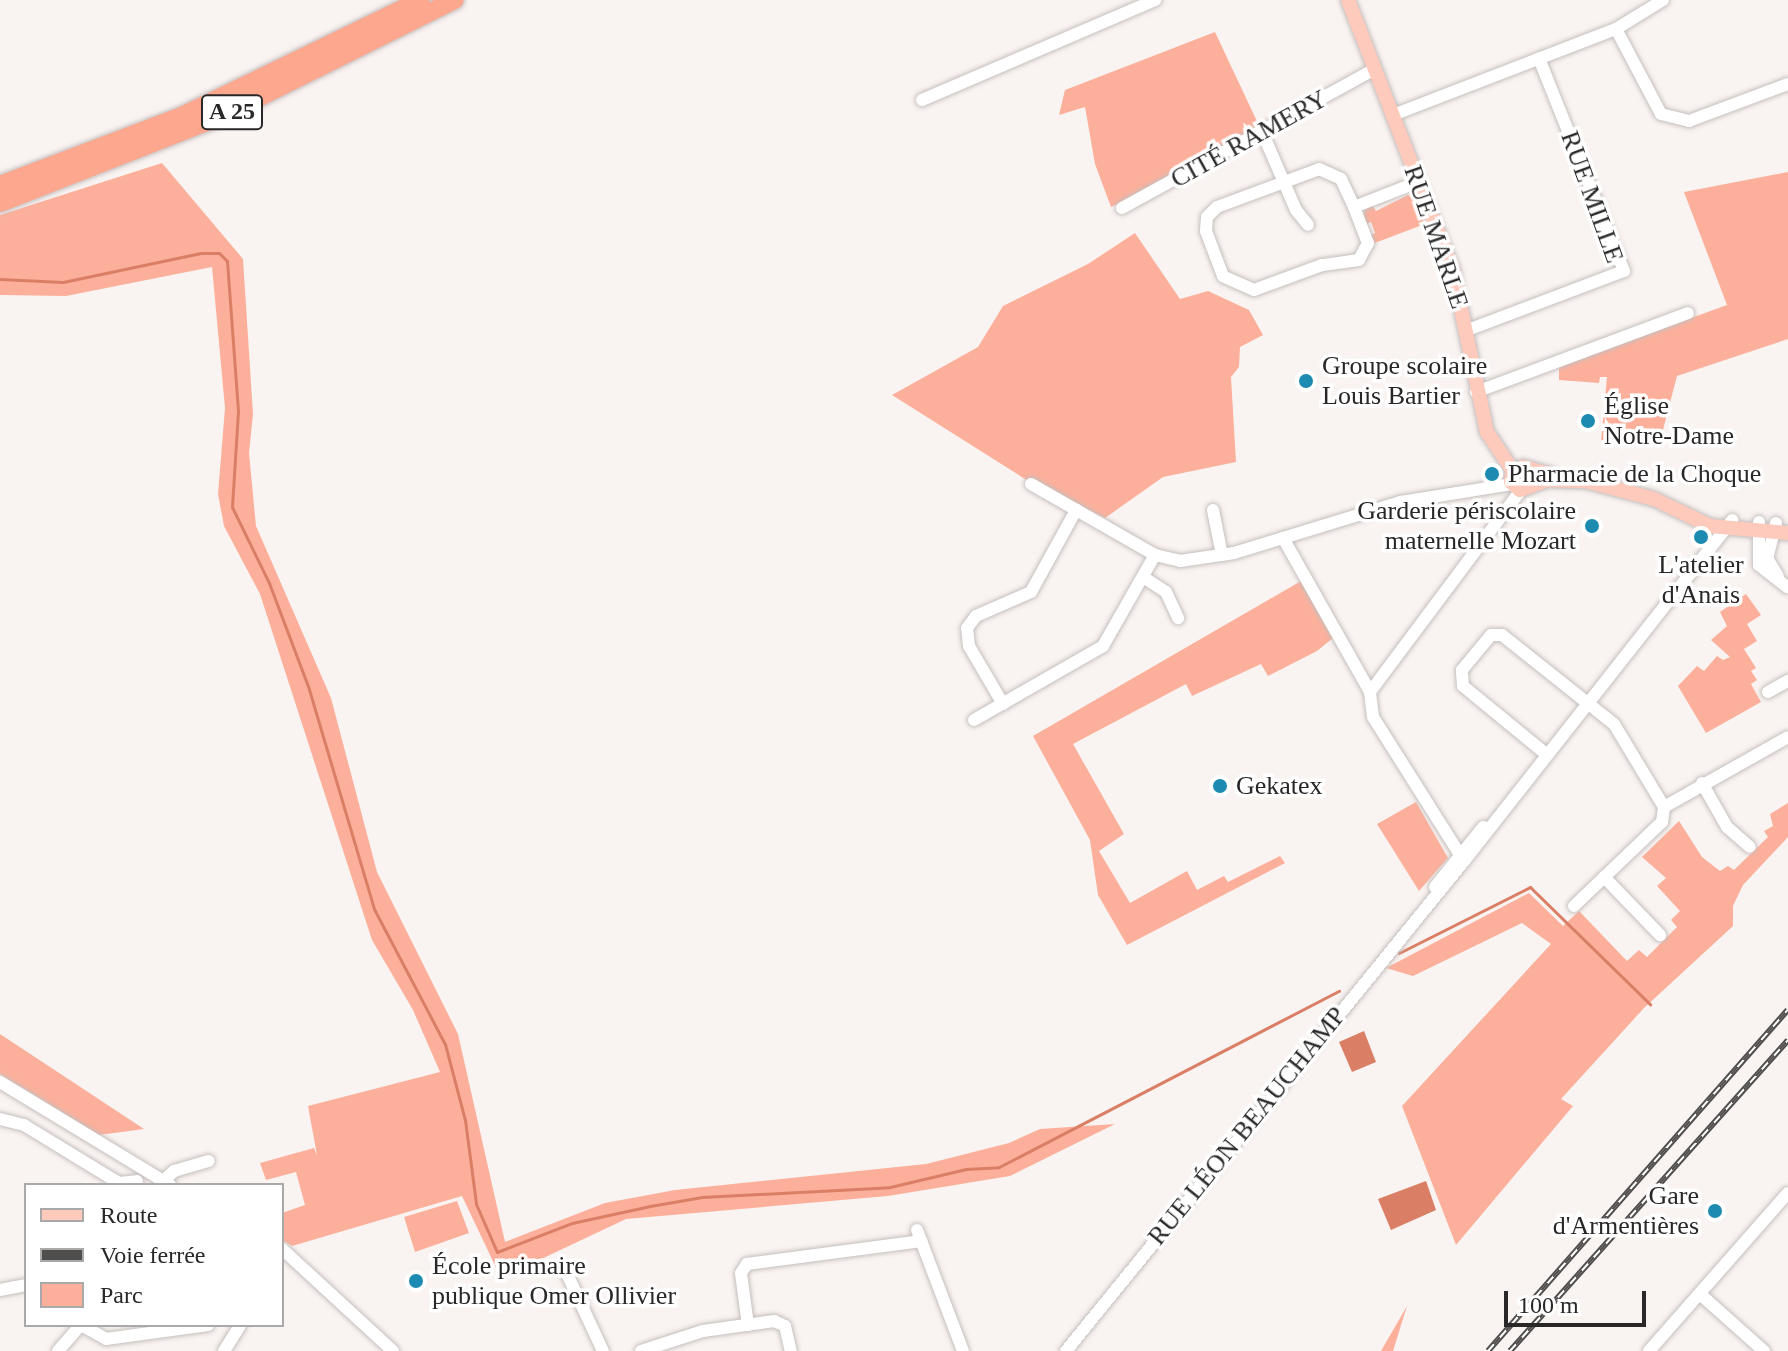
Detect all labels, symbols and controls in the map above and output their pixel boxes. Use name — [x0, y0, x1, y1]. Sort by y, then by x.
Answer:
street label: CITÉ RAMERY — [1165, 83, 1333, 195]
road number: A 25 — [200, 92, 264, 132]
street label: RUE MILLE — [1554, 127, 1630, 267]
street label: RUE MARLE — [1397, 161, 1475, 313]
place label: Groupe scolaire Louis Bartier — [1322, 350, 1487, 412]
marker: Groupe scolaire Louis Bartier — [1297, 372, 1315, 390]
place label: Église Notre-Dame — [1604, 390, 1734, 452]
marker: Église Notre-Dame — [1579, 412, 1597, 430]
place label: Pharmacie de la Choque — [1508, 458, 1761, 490]
marker: Pharmacie de la Choque — [1483, 465, 1501, 483]
place label: Garderie périscolaire maternelle Mozart — [1357, 495, 1576, 556]
marker: Garderie périscolaire maternelle Mozart — [1583, 517, 1601, 535]
marker: L'atelier d'Anais — [1692, 528, 1710, 546]
place label: L'atelier d'Anais — [1658, 549, 1744, 610]
place label: Gekatex — [1236, 770, 1323, 802]
marker: Gekatex — [1211, 777, 1229, 795]
street label: RUE LÉON BEAUCHAMP — [1141, 1001, 1353, 1251]
place label: Gare d'Armentières — [1553, 1180, 1699, 1242]
legend — [24, 1183, 284, 1327]
text: Route — [100, 1202, 157, 1228]
marker: Gare d'Armentières — [1706, 1202, 1724, 1220]
text: Voie ferrée — [100, 1242, 206, 1268]
place label: École primaire publique Omer Ollivier — [432, 1250, 676, 1312]
marker: École primaire publique Omer Ollivier — [407, 1272, 425, 1290]
scale bar — [1508, 1275, 1650, 1325]
text: Parc — [100, 1282, 143, 1308]
text: 100 m — [1518, 1292, 1579, 1318]

